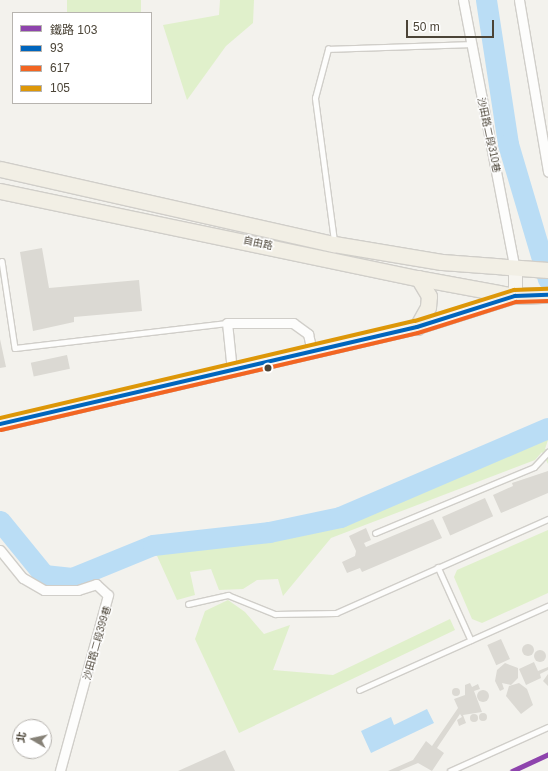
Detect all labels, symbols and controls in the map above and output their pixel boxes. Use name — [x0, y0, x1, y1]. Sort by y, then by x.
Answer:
legend — [12, 12, 152, 104]
scale bar — [408, 12, 496, 38]
text: 50 m — [413, 20, 440, 34]
text: 鐵路 103 — [50, 23, 97, 37]
text: 93 — [50, 41, 63, 55]
text: 617 — [50, 61, 70, 75]
text: 105 — [50, 81, 70, 95]
street label: 沙田路二段310巷 — [475, 96, 503, 174]
street label: 自由路 — [242, 234, 274, 252]
unlabelled marker — [263, 363, 273, 373]
street label: 沙田路二段399巷 — [81, 604, 113, 682]
north arrow — [12, 719, 52, 759]
text: 北 — [14, 731, 28, 744]

